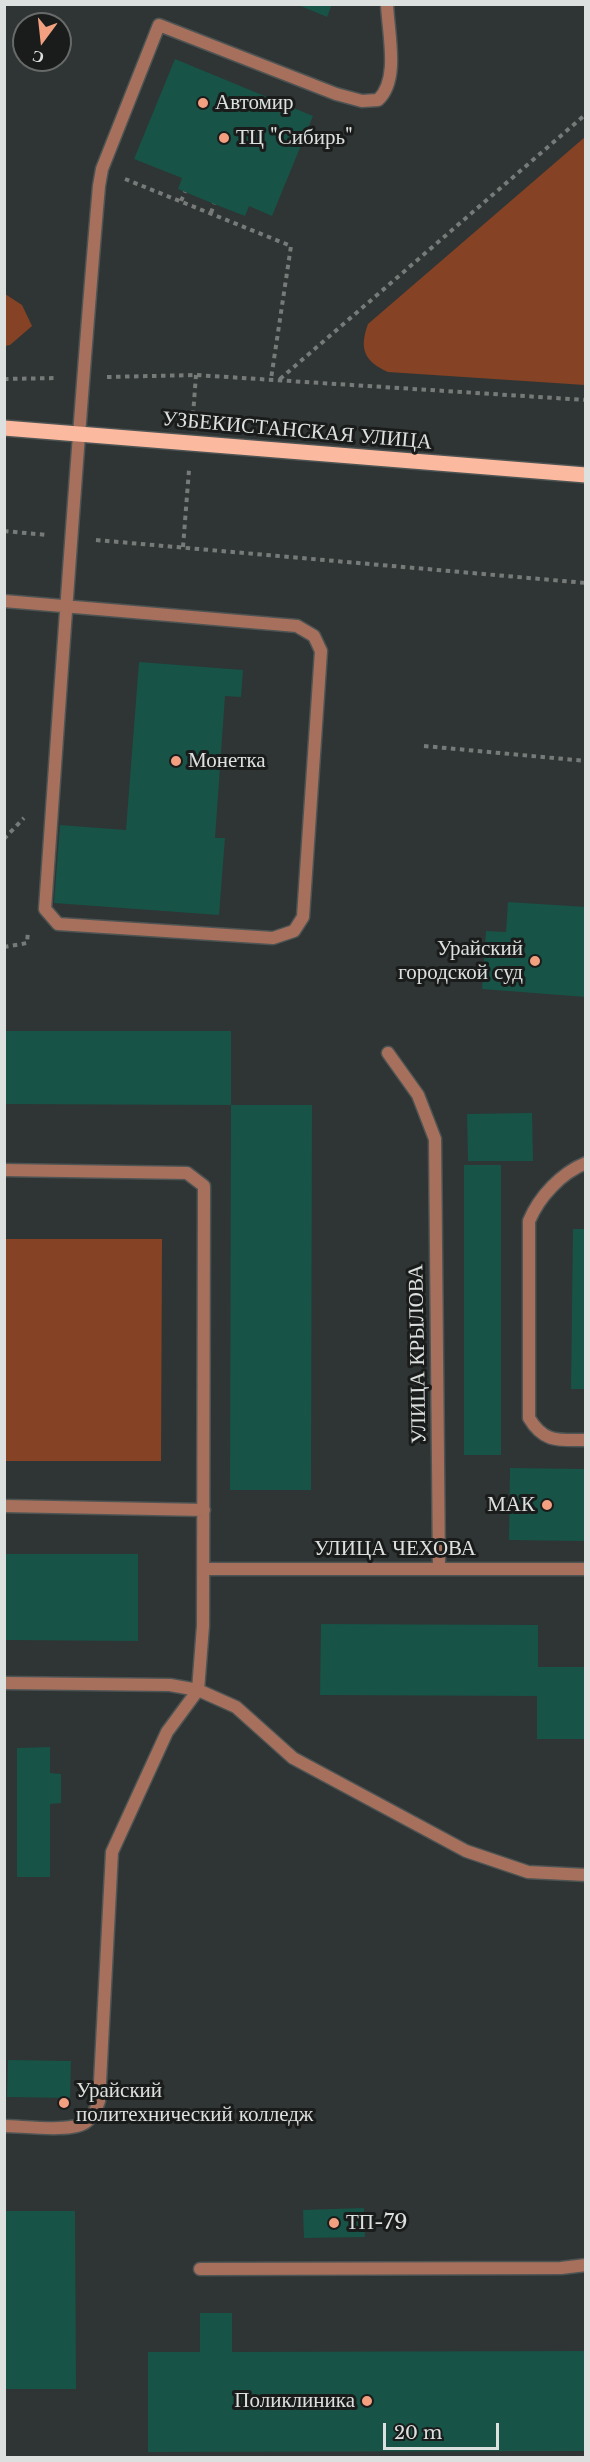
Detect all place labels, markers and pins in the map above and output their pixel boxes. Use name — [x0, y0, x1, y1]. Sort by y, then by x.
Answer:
place label: Автомир — [215, 90, 294, 116]
marker: Автомир — [196, 96, 210, 110]
place label: ТЦ "Сибирь" — [236, 125, 353, 151]
marker: ТЦ "Сибирь" — [217, 131, 231, 145]
place label: Монетка — [188, 748, 266, 774]
marker: Монетка — [169, 754, 183, 768]
place label: Урайский городской суд — [398, 936, 523, 986]
marker: Урайский городской суд — [528, 954, 542, 968]
place label: МАК — [487, 1492, 535, 1518]
marker: МАК — [540, 1498, 554, 1512]
place label: Урайский политехнический колледж — [76, 2078, 313, 2128]
marker: Урайский политехнический колледж — [57, 2096, 71, 2110]
place label: ТП-79 — [346, 2210, 408, 2236]
marker: ТП-79 — [327, 2216, 341, 2230]
place label: Поликлиника — [234, 2388, 355, 2414]
marker: Поликлиника — [360, 2394, 374, 2408]

